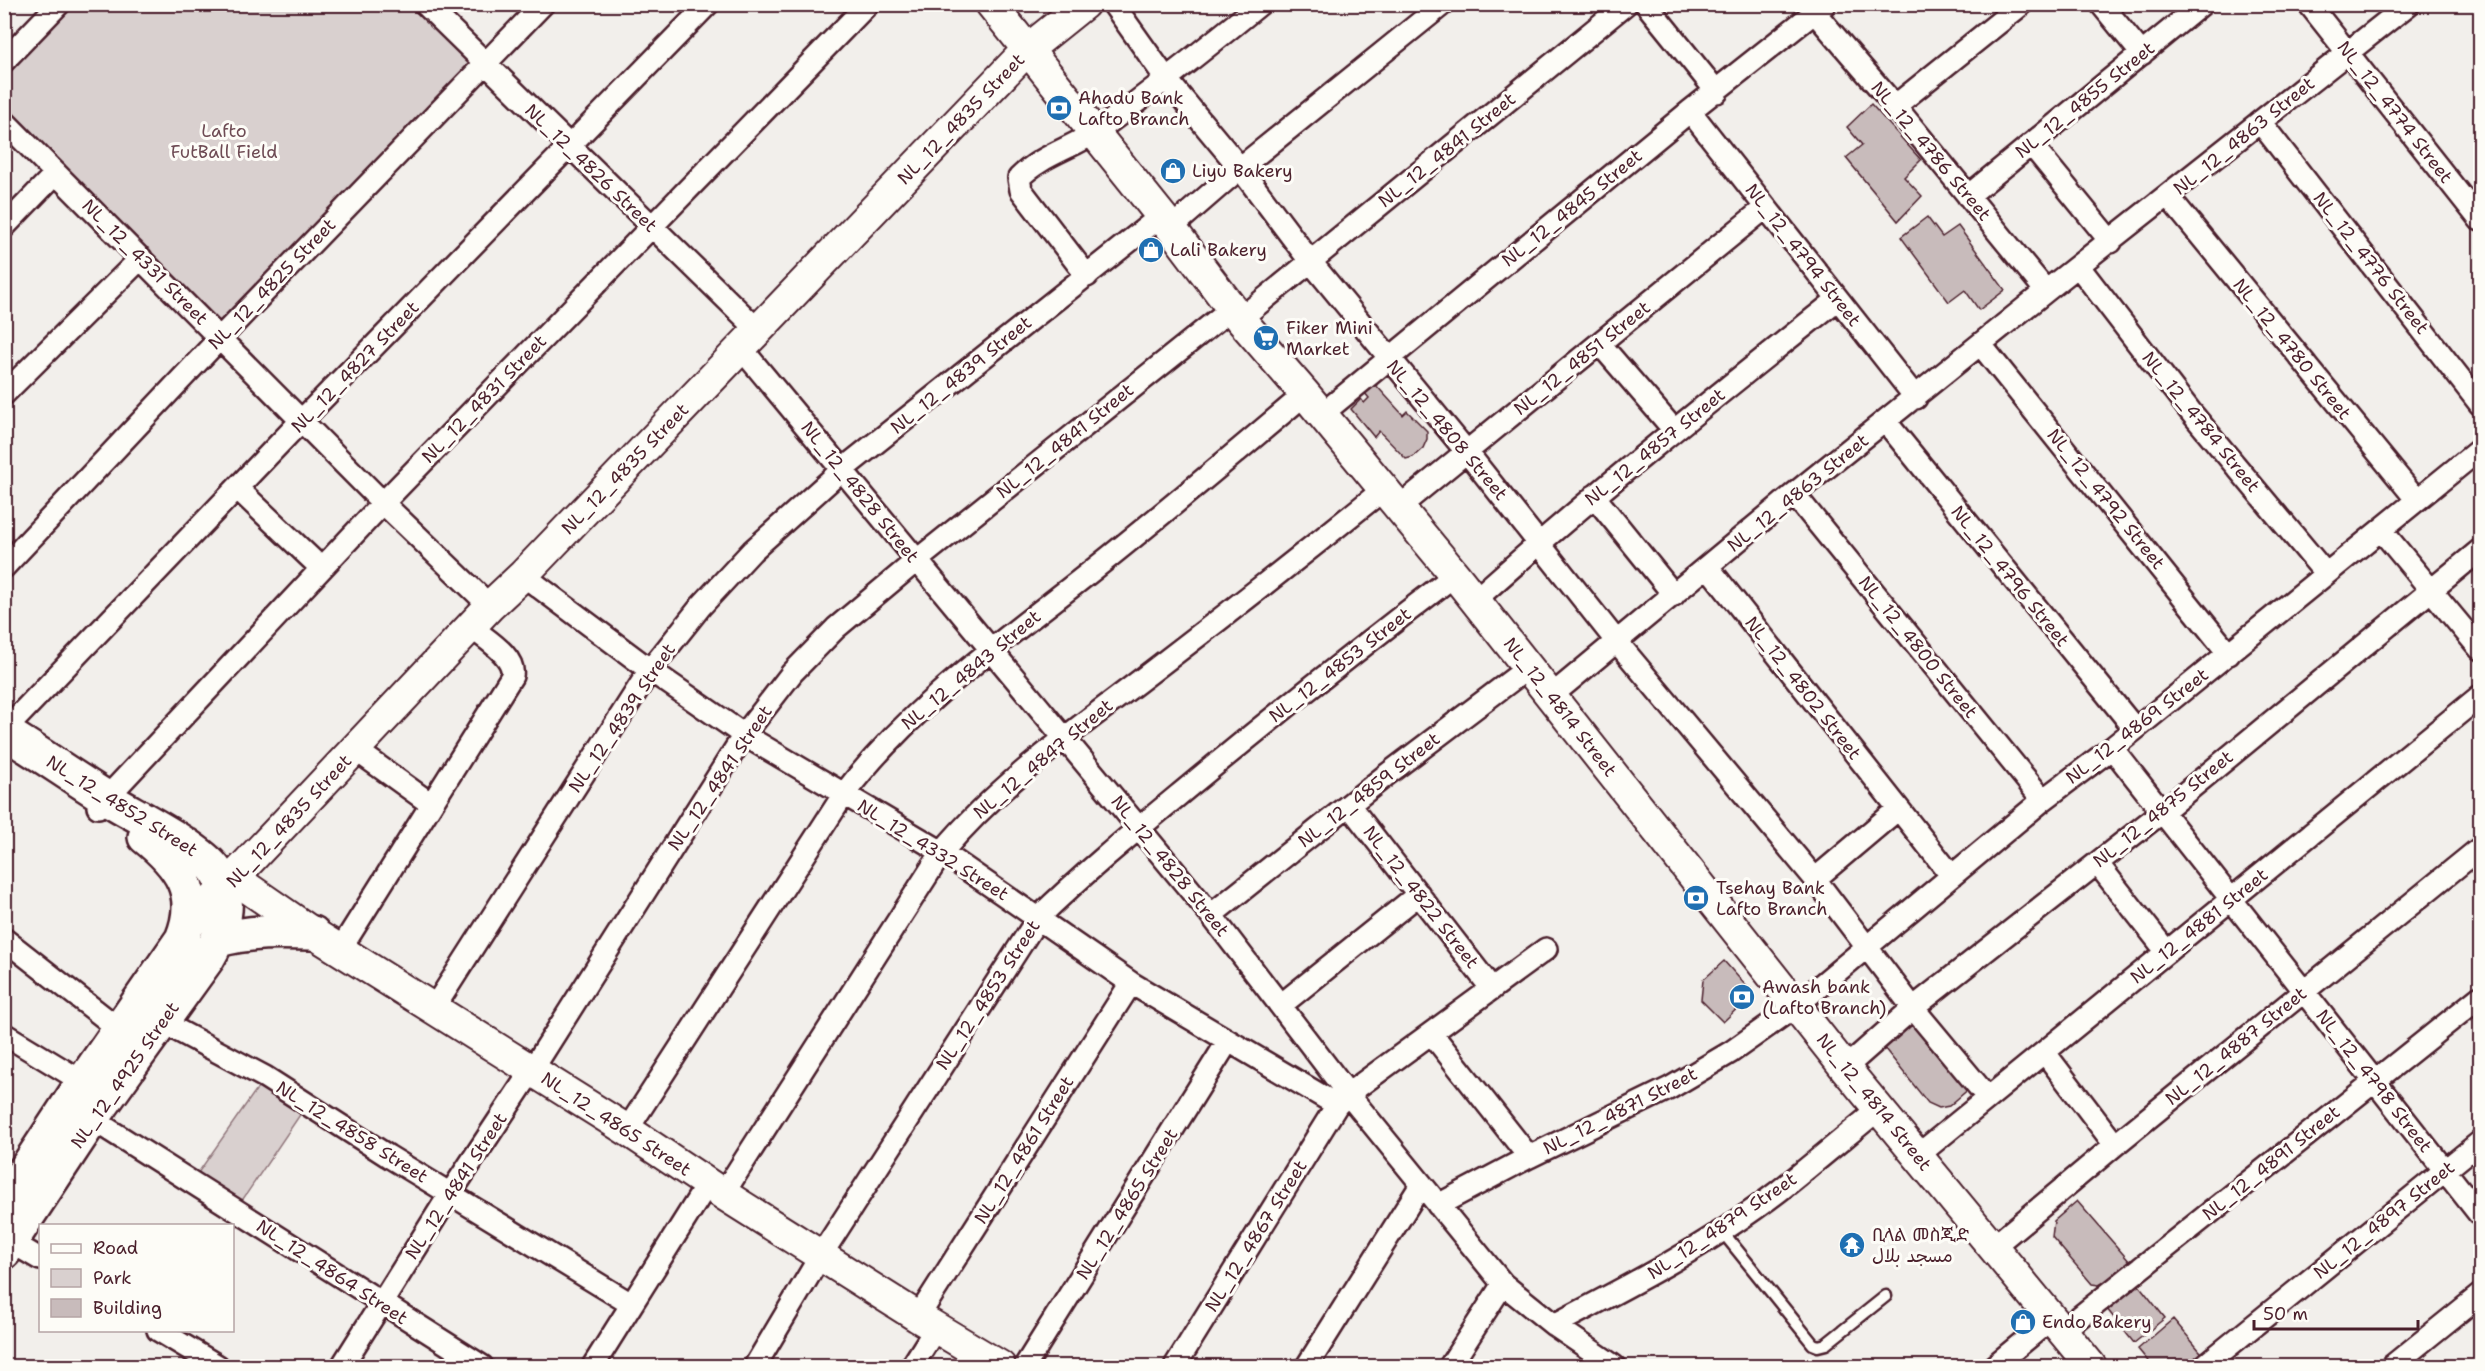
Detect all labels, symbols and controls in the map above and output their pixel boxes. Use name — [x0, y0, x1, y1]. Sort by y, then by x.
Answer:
street label: NL_12_4855 Street — [2010, 36, 2160, 164]
street label: NL_12_4774 Street — [2332, 36, 2458, 188]
street label: NL_12_4835 Street — [892, 48, 1030, 190]
street label: NL_12_4863 Street — [2168, 71, 2320, 201]
street label: NL_12_4786 Street — [1866, 76, 1997, 226]
place label: Ahadu Bank Lafto Branch — [1078, 86, 1189, 131]
street label: NL_12_4841 Street — [1373, 87, 1521, 213]
bank icon: Ahadu Bank Lafto Branch — [1044, 93, 1074, 123]
street label: NL_12_4826 Street — [520, 99, 662, 238]
park label: Lafto FutBall Field — [170, 119, 278, 164]
street label: NL_12_4845 Street — [1497, 144, 1647, 272]
shop icon: Liyu Bakery — [1158, 156, 1188, 186]
place label: Liyu Bakery — [1192, 159, 1293, 183]
street label: NL_12_4794 Street — [1740, 179, 1866, 331]
street label: NL_12_4776 Street — [2308, 187, 2434, 339]
street label: NL_12_4331 Street — [77, 194, 213, 330]
street label: NL_12_4825 Street — [203, 213, 341, 355]
shop icon: Lali Bakery — [1136, 235, 1166, 265]
place label: Lali Bakery — [1170, 238, 1267, 262]
street label: NL_12_4780 Street — [2228, 273, 2357, 425]
street label: NL_12_4851 Street — [1509, 295, 1655, 421]
street label: NL_12_4827 Street — [286, 296, 424, 438]
street label: NL_12_4839 Street — [885, 311, 1037, 439]
place label: Fiker Mini Market — [1286, 316, 1373, 361]
supermarket icon: Fiker Mini Market — [1251, 323, 1281, 353]
street label: NL_12_4831 Street — [416, 329, 552, 468]
street label: NL_12_4784 Street — [2137, 347, 2265, 498]
street label: NL_12_4808 Street — [1381, 355, 1513, 505]
street label: NL_12_4841 Street — [991, 378, 1139, 504]
street label: NL_12_4857 Street — [1580, 383, 1730, 511]
street label: NL_12_4835 Street — [556, 398, 694, 540]
street label: NL_12_4828 Street — [795, 416, 925, 568]
street label: NL_12_4792 Street — [2042, 424, 2170, 575]
street label: NL_12_4863 Street — [1722, 428, 1874, 558]
street label: NL_12_4796 Street — [1946, 500, 2075, 652]
street label: NL_12_4800 Street — [1853, 571, 1983, 723]
street label: NL_12_4853 Street — [1264, 602, 1416, 728]
street label: NL_12_4843 Street — [896, 604, 1046, 735]
street label: NL_12_4802 Street — [1739, 611, 1867, 765]
street label: NL_12_4814 Street — [1498, 632, 1622, 782]
street label: NL_12_4839 Street — [563, 639, 681, 797]
street label: NL_12_4869 Street — [2061, 663, 2214, 789]
street label: NL_12_4847 Street — [968, 693, 1118, 824]
street label: NL_12_4841 Street — [662, 701, 778, 855]
street label: NL_12_4859 Street — [1293, 727, 1445, 853]
street label: NL_12_4875 Street — [2088, 745, 2238, 873]
street label: NL_12_4835 Street — [221, 749, 357, 893]
street label: NL_12_4852 Street — [42, 750, 202, 862]
street label: NL_12_4828 Street — [1105, 790, 1235, 942]
street label: NL_12_4332 Street — [853, 794, 1013, 906]
street label: NL_12_4822 Street — [1358, 821, 1484, 973]
street label: NL_12_4881 Street — [2125, 863, 2273, 989]
place label: Tsehay Bank Lafto Branch — [1716, 876, 1827, 921]
bank icon: Tsehay Bank Lafto Branch — [1681, 883, 1711, 913]
street label: NL_12_4853 Street — [930, 915, 1046, 1075]
place label: Awash bank (Lafto Branch) — [1762, 975, 1886, 1020]
street label: NL_12_4887 Street — [2160, 981, 2312, 1111]
bank icon: Awash bank (Lafto Branch) — [1727, 982, 1757, 1012]
street label: NL_12_4925 Street — [65, 997, 185, 1153]
street label: NL_12_4798 Street — [2311, 1005, 2438, 1158]
street label: NL_12_4814 Street — [1811, 1028, 1937, 1176]
street label: NL_12_4871 Street — [1539, 1062, 1701, 1160]
street label: NL_12_4865 Street — [536, 1066, 696, 1182]
street label: NL_12_4861 Street — [969, 1071, 1079, 1228]
street label: NL_12_4858 Street — [272, 1076, 433, 1189]
street label: NL_12_4891 Street — [2197, 1100, 2345, 1226]
street label: NL_12_4841 Street — [400, 1108, 513, 1264]
street label: NL_12_4865 Street — [1071, 1124, 1183, 1284]
street label: NL_12_4897 Street — [2308, 1155, 2460, 1284]
street label: NL_12_4867 Street — [1200, 1156, 1312, 1316]
street label: NL_12_4879 Street — [1643, 1167, 1801, 1285]
street label: NL_12_4864 Street — [252, 1214, 412, 1330]
place label: ቢላል መስጂድ مسجد بلال — [1872, 1223, 1969, 1268]
legend — [39, 1224, 234, 1332]
temple icon: ቢላል መስጂድ مسجد بلال — [1837, 1230, 1867, 1260]
text: Road — [93, 1236, 138, 1260]
text: Park — [93, 1266, 132, 1290]
scale bar — [2254, 1293, 2418, 1331]
text: Building — [93, 1296, 162, 1320]
text: 50 m — [2263, 1302, 2308, 1326]
shop icon: Endo Bakery — [2008, 1307, 2038, 1337]
place label: Endo Bakery — [2042, 1310, 2152, 1334]

